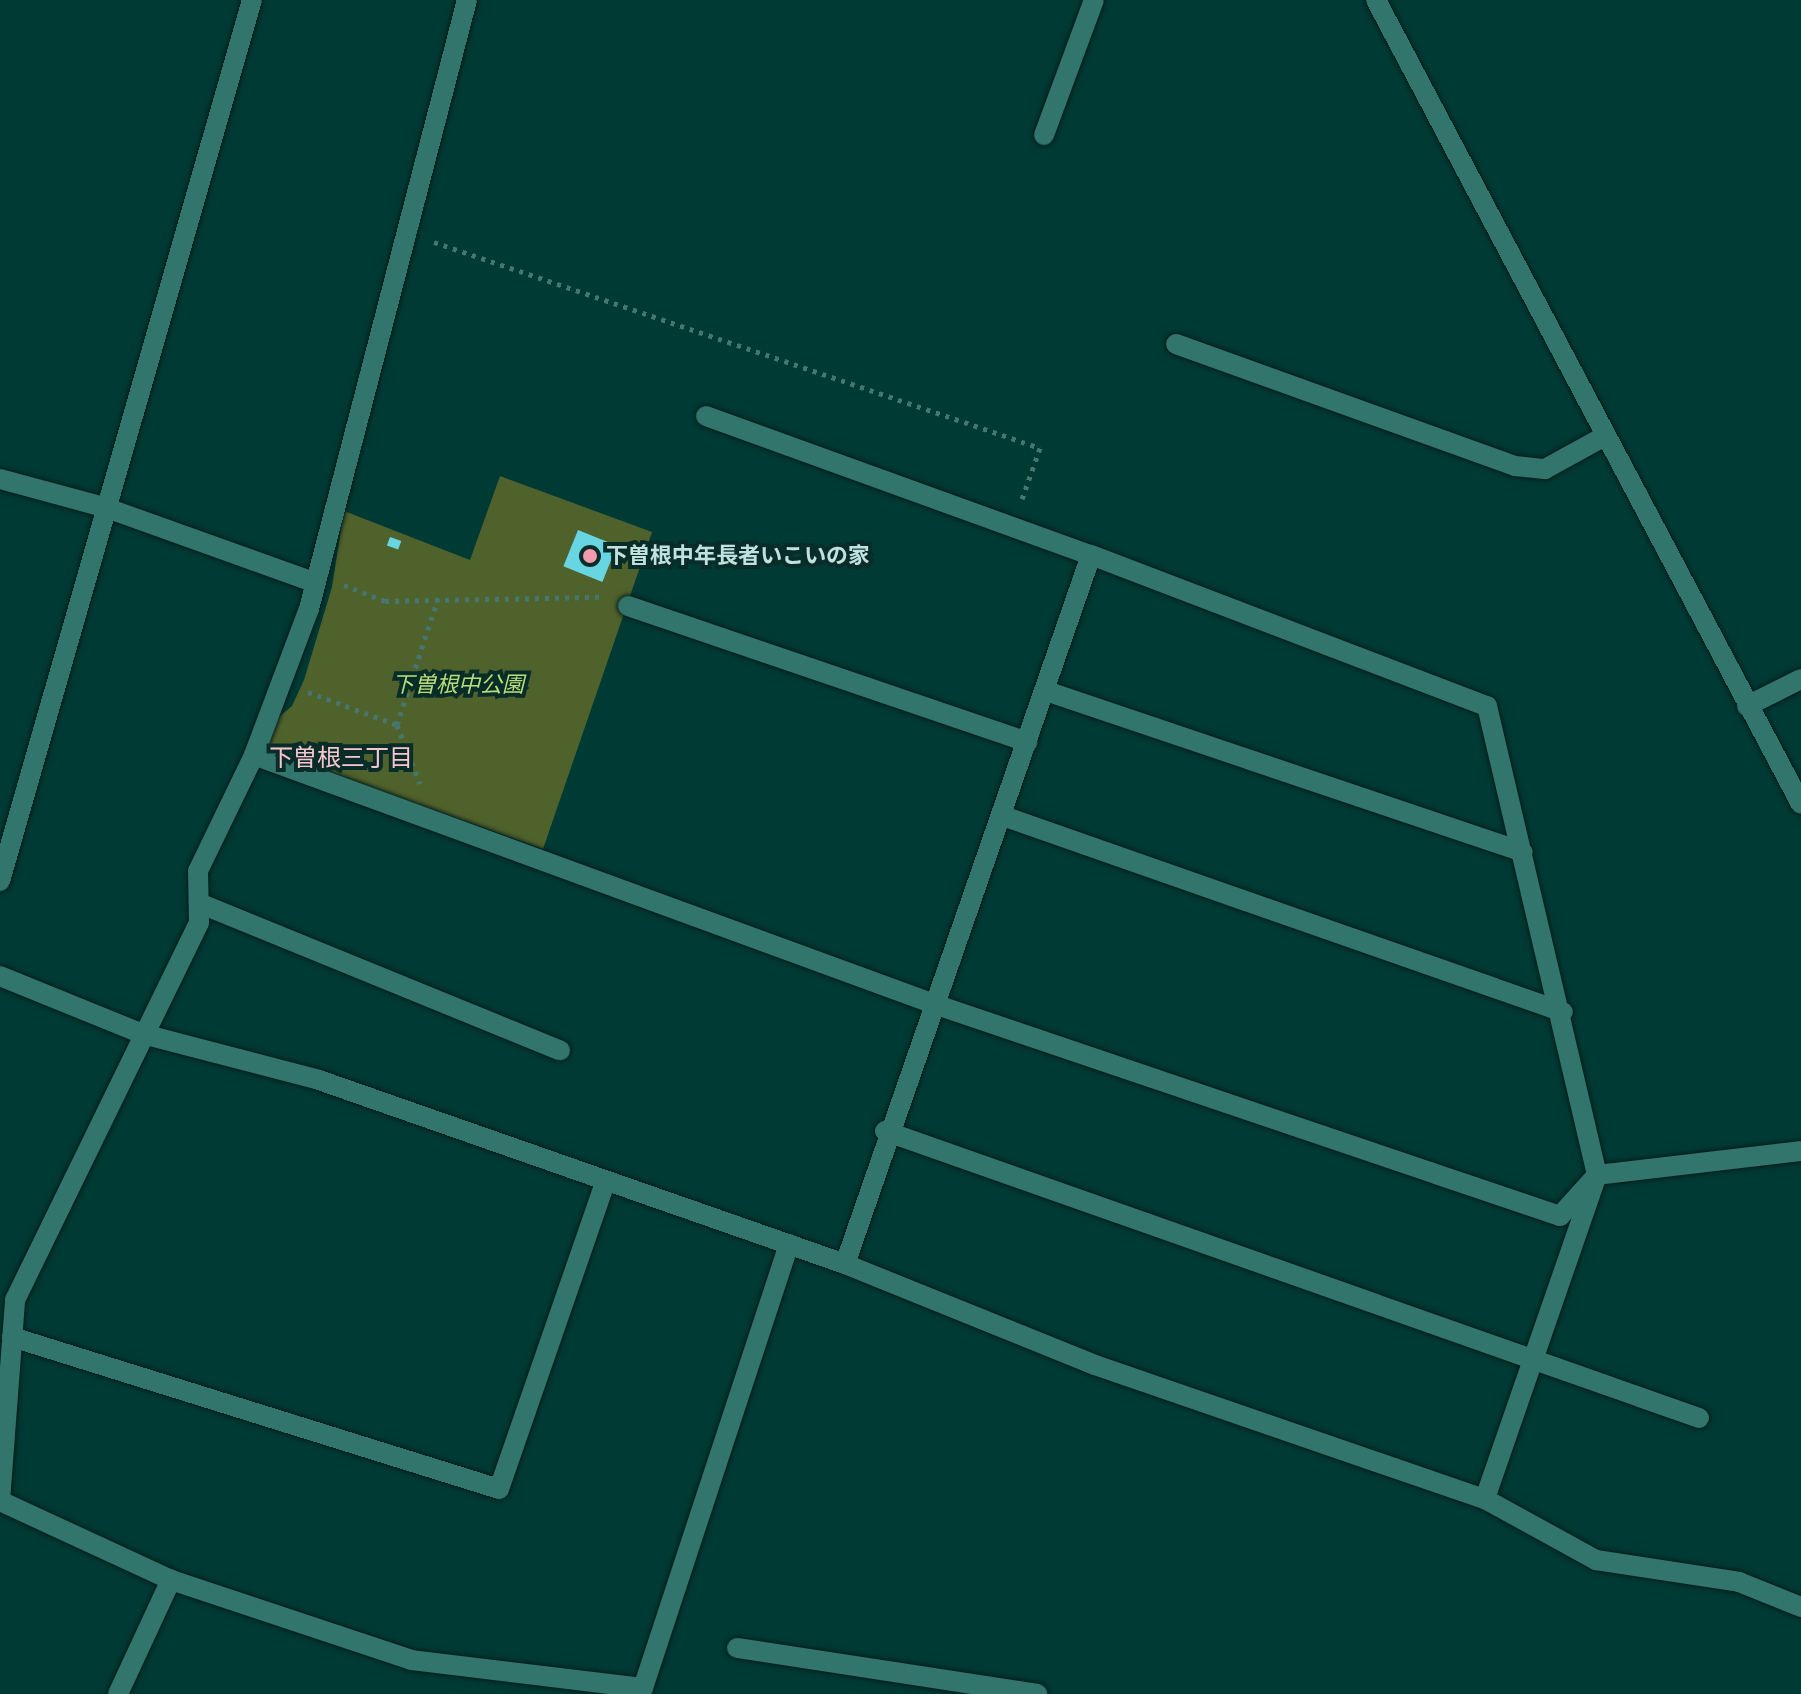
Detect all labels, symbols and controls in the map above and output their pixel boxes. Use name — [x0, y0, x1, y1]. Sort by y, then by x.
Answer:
place label: 下曽根中年長者いこいの家 — [606, 543, 870, 569]
marker: 下曽根中年長者いこいの家 — [581, 547, 599, 565]
park label: 下曽根中公園 — [392, 672, 524, 698]
district label: 下曽根三丁目 — [269, 745, 413, 773]

